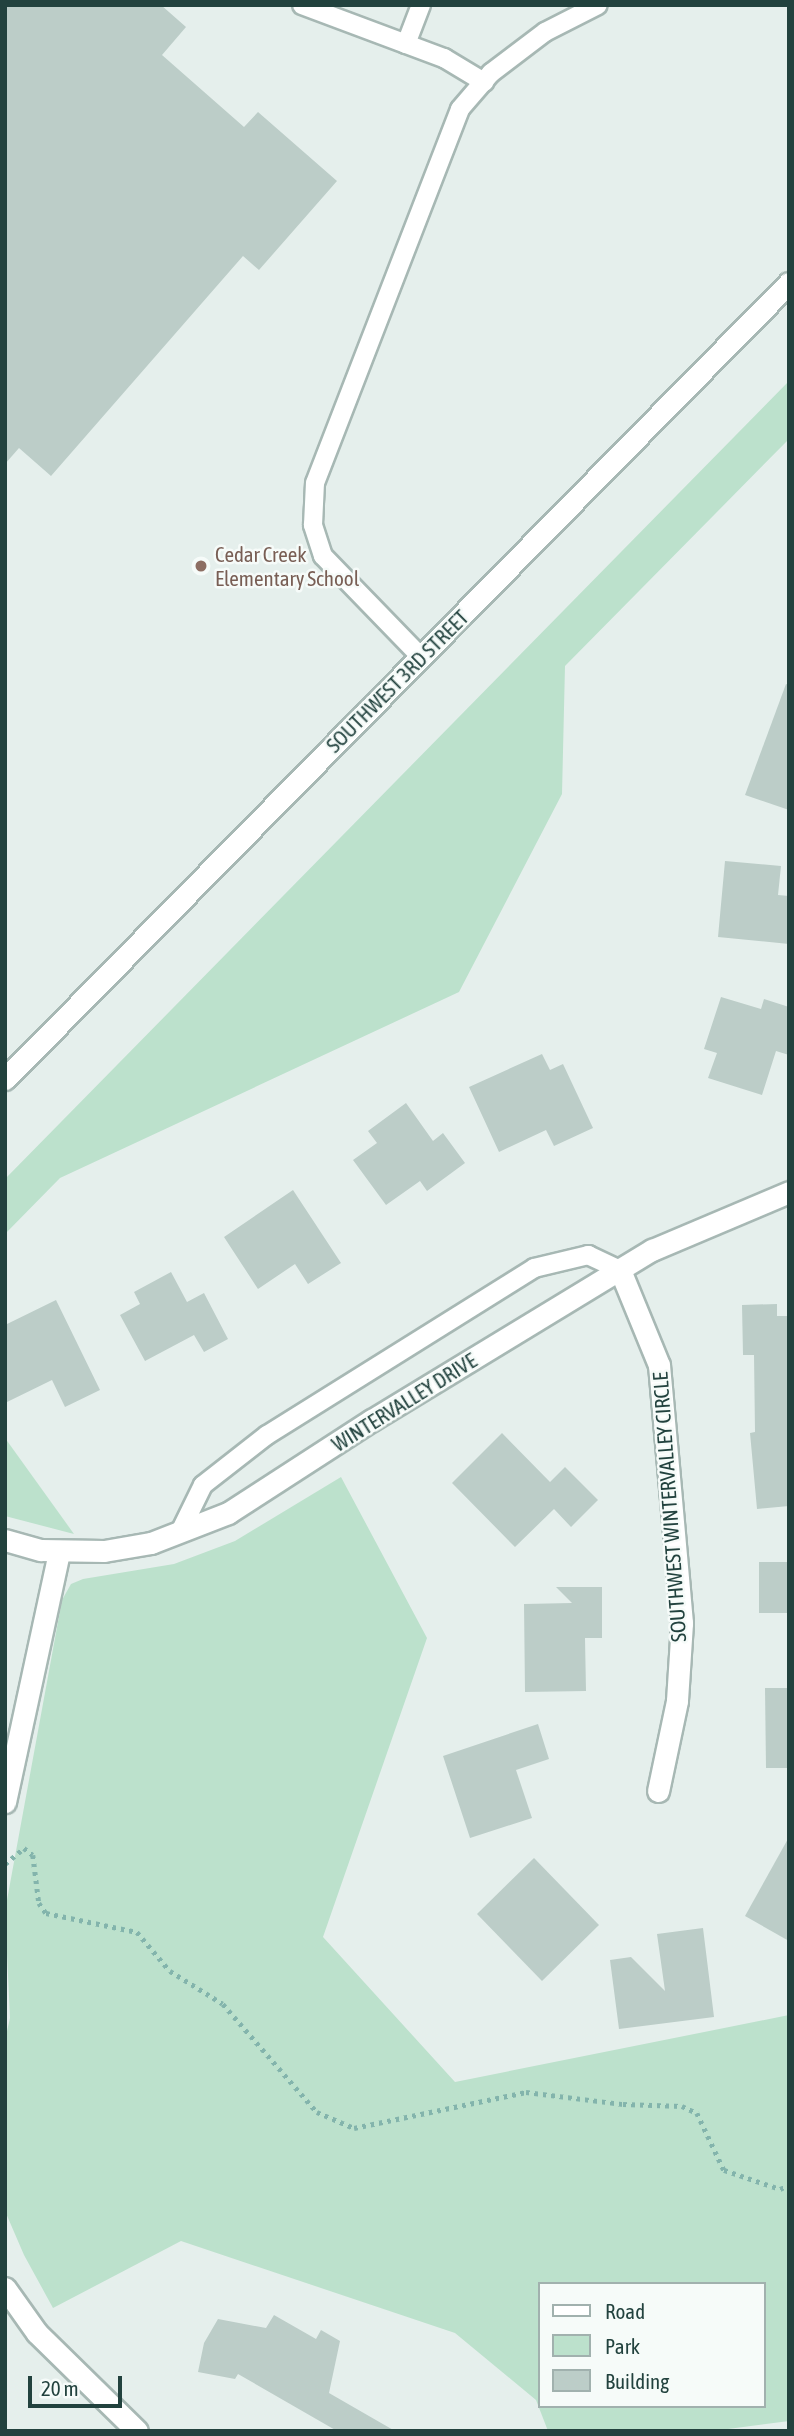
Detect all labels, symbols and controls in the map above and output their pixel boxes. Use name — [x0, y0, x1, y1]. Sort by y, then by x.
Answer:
place label: Cedar Creek Elementary School — [215, 541, 359, 591]
marker: Cedar Creek Elementary School — [193, 558, 209, 574]
street label: SOUTHWEST 3RD STREET — [321, 605, 473, 757]
street label: WINTERVALLEY DRIVE — [327, 1347, 481, 1457]
street label: SOUTHWEST WINTERVALLEY CIRCLE — [647, 1371, 691, 1643]
legend — [538, 2282, 766, 2408]
text: Road — [605, 2299, 645, 2323]
text: Park — [605, 2334, 640, 2358]
scale bar — [32, 2362, 126, 2406]
text: Building — [605, 2369, 669, 2393]
text: 20 m — [41, 2376, 79, 2400]

